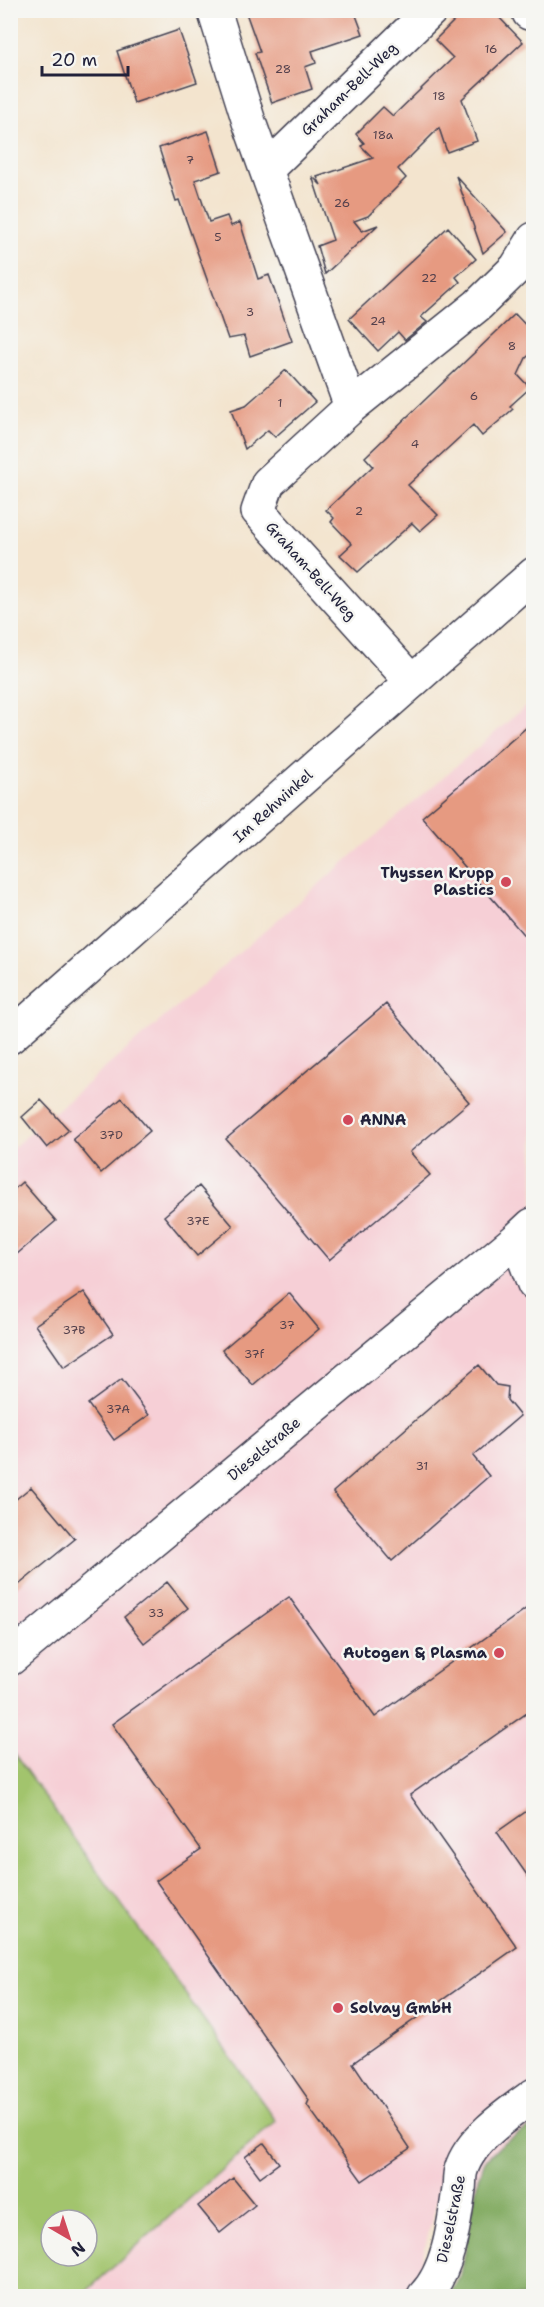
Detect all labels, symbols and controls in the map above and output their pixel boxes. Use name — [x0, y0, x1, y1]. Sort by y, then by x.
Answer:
street label: Graham-Bell-Weg — [296, 38, 402, 140]
scale bar — [42, 39, 128, 77]
house number: 16 — [484, 41, 498, 57]
text: 20 m — [51, 48, 97, 72]
house number: 28 — [275, 61, 291, 77]
house number: 18 — [432, 88, 446, 104]
house number: 18a — [373, 127, 394, 143]
house number: 7 — [186, 152, 194, 168]
house number: 26 — [334, 195, 350, 211]
house number: 5 — [214, 229, 222, 245]
house number: 22 — [421, 270, 437, 286]
house number: 3 — [246, 304, 254, 320]
house number: 24 — [370, 313, 386, 329]
house number: 8 — [508, 338, 516, 354]
house number: 6 — [470, 388, 478, 404]
house number: 1 — [277, 395, 283, 411]
house number: 4 — [411, 436, 419, 452]
house number: 2 — [355, 503, 363, 519]
street label: Graham-Bell-Weg — [261, 517, 361, 625]
street label: Im Rehwinkel — [229, 765, 317, 847]
place label: Thyssen Krupp Plastics — [380, 863, 494, 900]
marker: Thyssen Krupp Plastics — [499, 875, 513, 889]
place label: ANNA — [360, 1110, 407, 1130]
marker: ANNA — [341, 1113, 355, 1127]
house number: 37D — [99, 1127, 123, 1143]
house number: 37E — [186, 1213, 210, 1229]
house number: 37 — [279, 1317, 295, 1333]
house number: 37B — [63, 1322, 85, 1338]
house number: 37f — [244, 1346, 265, 1362]
house number: 37A — [106, 1401, 130, 1417]
street label: Dieselstraße — [223, 1413, 305, 1485]
house number: 31 — [416, 1458, 428, 1474]
house number: 33 — [148, 1605, 164, 1621]
place label: Autogen & Plasma — [343, 1643, 488, 1663]
marker: Autogen & Plasma — [492, 1646, 506, 1660]
place label: Solvay GmbH — [350, 1998, 452, 2018]
marker: Solvay GmbH — [331, 2001, 345, 2015]
street label: Dieselstraße — [432, 2173, 470, 2265]
north arrow — [39, 2208, 99, 2268]
text: N — [67, 2237, 90, 2261]

